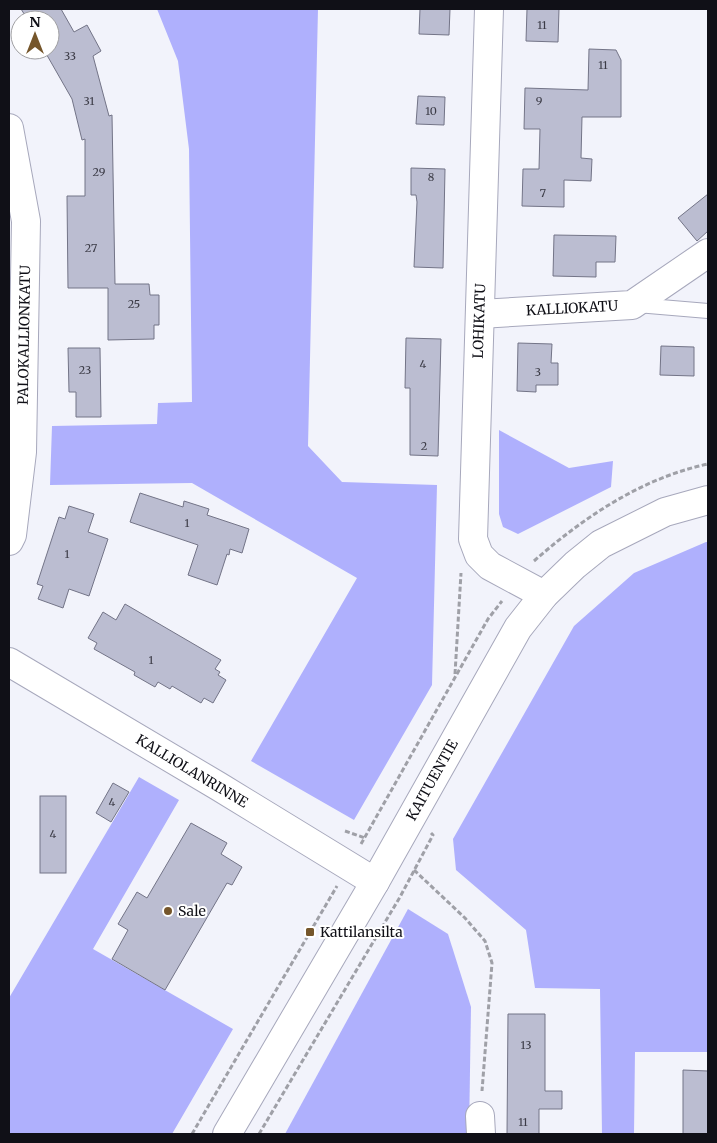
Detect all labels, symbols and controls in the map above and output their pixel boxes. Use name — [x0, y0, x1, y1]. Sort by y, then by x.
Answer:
north arrow — [10, 10, 60, 60]
text: N — [29, 13, 41, 31]
house number: 11 — [537, 18, 547, 32]
house number: 33 — [64, 49, 76, 63]
house number: 11 — [598, 58, 608, 72]
house number: 31 — [84, 94, 94, 108]
house number: 9 — [536, 94, 543, 108]
house number: 10 — [425, 104, 437, 118]
house number: 29 — [93, 165, 106, 179]
house number: 8 — [428, 170, 435, 184]
house number: 7 — [540, 186, 546, 200]
house number: 27 — [85, 241, 97, 255]
street label: PALOKALLIONKATU — [14, 264, 34, 405]
street label: LOHIKATU — [469, 283, 489, 359]
house number: 25 — [128, 297, 140, 311]
street label: KALLIOKATU — [525, 297, 619, 319]
house number: 4 — [420, 357, 427, 371]
house number: 23 — [79, 363, 91, 377]
house number: 3 — [535, 365, 541, 379]
house number: 2 — [421, 439, 427, 453]
house number: 1 — [185, 516, 190, 530]
house number: 1 — [65, 547, 70, 561]
house number: 1 — [149, 653, 154, 667]
street label: KALLIOLANRINNE — [133, 730, 252, 812]
street label: KAITUENTIE — [402, 736, 462, 824]
house number: 4 — [109, 795, 116, 809]
house number: 4 — [50, 827, 57, 841]
place label: Sale — [178, 902, 206, 920]
marker: Sale — [162, 905, 174, 917]
place label: Kattilansilta — [320, 923, 403, 941]
marker: Kattilansilta — [304, 926, 316, 938]
house number: 13 — [521, 1038, 531, 1052]
house number: 11 — [518, 1115, 528, 1129]

